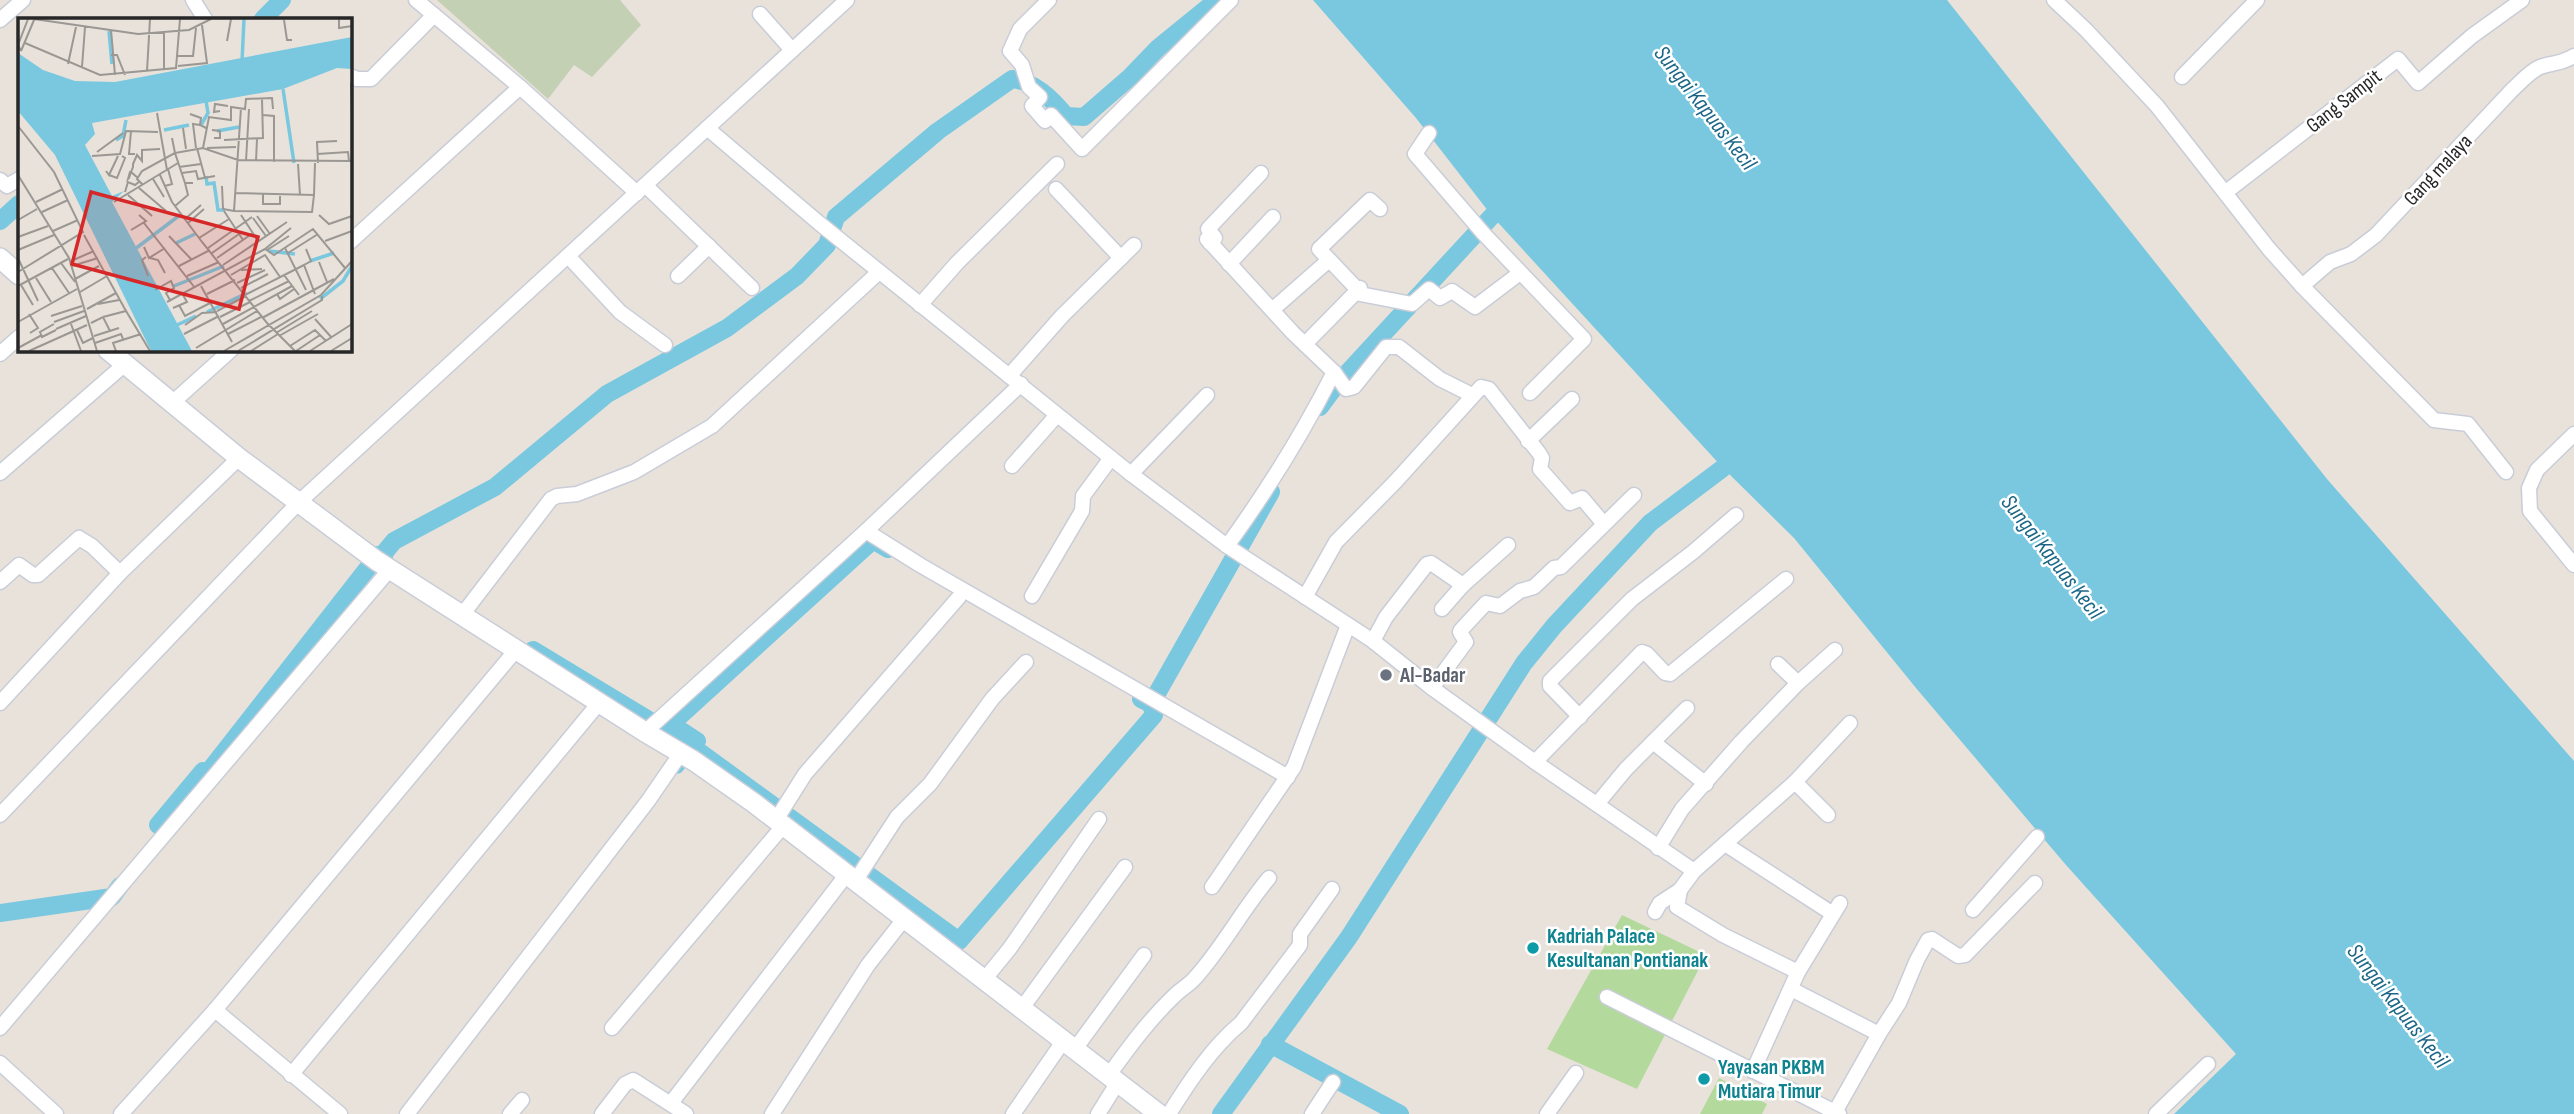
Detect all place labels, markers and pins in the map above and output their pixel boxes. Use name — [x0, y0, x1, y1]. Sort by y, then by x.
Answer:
place label: Al-Badar — [1399, 663, 1466, 688]
marker: Al-Badar — [1378, 667, 1394, 683]
place label: Kadriah Palace Kesultanan Pontianak — [1547, 924, 1708, 973]
marker: Kadriah Palace Kesultanan Pontianak — [1525, 940, 1541, 956]
place label: Yayasan PKBM Mutiara Timur — [1718, 1055, 1824, 1104]
marker: Yayasan PKBM Mutiara Timur — [1696, 1071, 1712, 1087]

